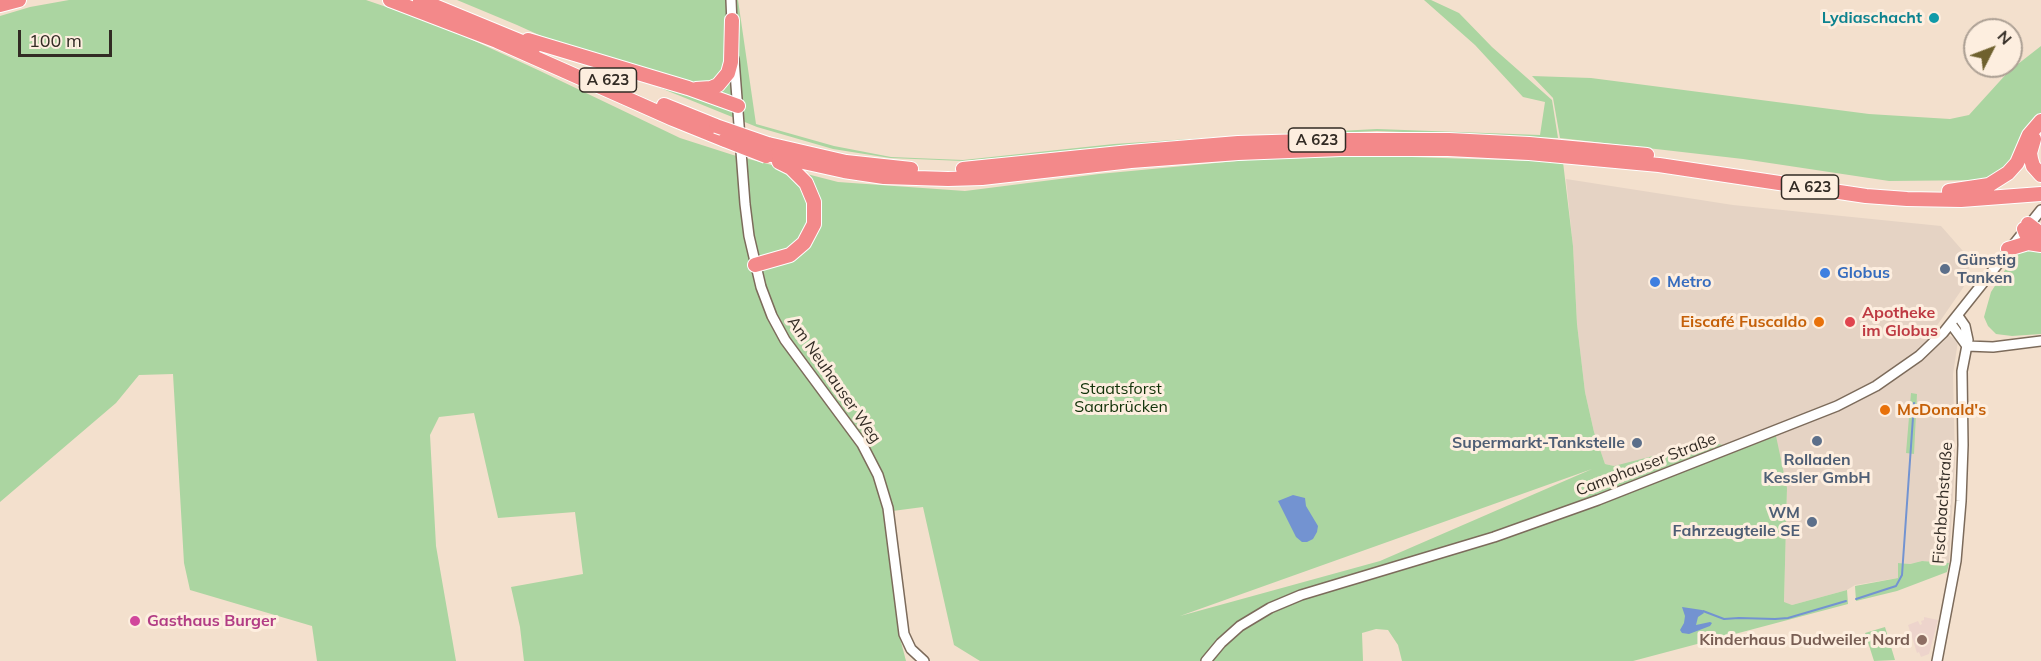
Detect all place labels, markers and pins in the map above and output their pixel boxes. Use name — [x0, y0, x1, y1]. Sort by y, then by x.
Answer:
place label: Lydiaschacht — [1822, 8, 1922, 28]
marker: Lydiaschacht — [1927, 11, 1941, 25]
place label: Günstig Tanken — [1957, 250, 2016, 288]
marker: Günstig Tanken — [1938, 262, 1952, 276]
place label: Globus — [1837, 263, 1890, 283]
marker: Globus — [1818, 266, 1832, 280]
place label: Metro — [1667, 272, 1711, 292]
marker: Metro — [1648, 275, 1662, 289]
place label: Apotheke im Globus — [1862, 303, 1938, 341]
place label: Eiscafé Fuscaldo — [1681, 312, 1807, 332]
marker: Eiscafé Fuscaldo — [1812, 315, 1826, 329]
marker: Apotheke im Globus — [1843, 315, 1857, 329]
place label: McDonald's — [1897, 400, 1986, 420]
marker: McDonald's — [1878, 403, 1892, 417]
place label: Supermarkt-Tankstelle — [1452, 433, 1625, 453]
marker: Rolladen Kessler GmbH — [1810, 434, 1824, 448]
marker: Supermarkt-Tankstelle — [1630, 436, 1644, 450]
place label: Rolladen Kessler GmbH — [1763, 450, 1871, 488]
place label: WM Fahrzeugteile SE — [1673, 503, 1800, 541]
marker: WM Fahrzeugteile SE — [1805, 515, 1819, 529]
place label: Gasthaus Burger — [147, 611, 276, 631]
marker: Gasthaus Burger — [128, 614, 142, 628]
place label: Kinderhaus Dudweiler Nord — [1699, 630, 1910, 650]
marker: Kinderhaus Dudweiler Nord — [1915, 633, 1929, 647]

